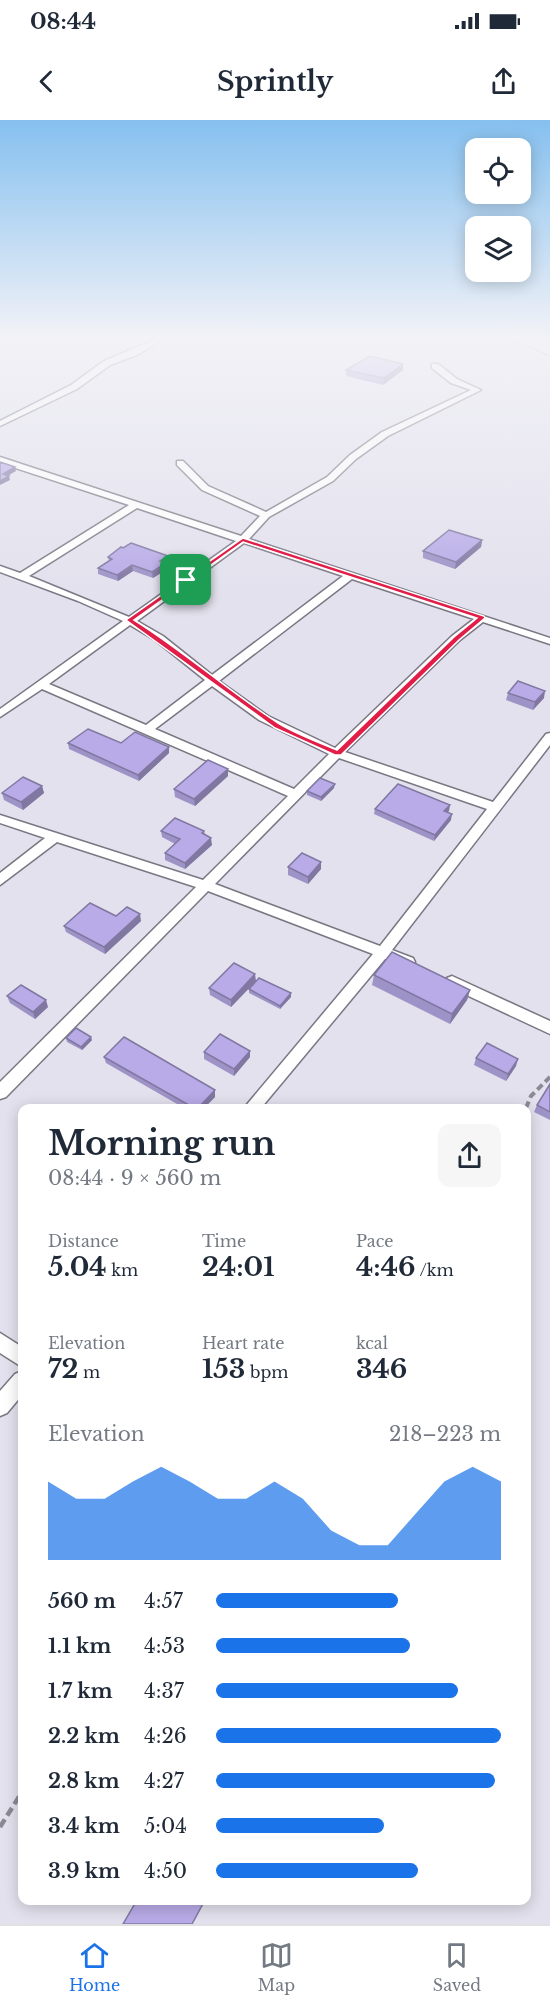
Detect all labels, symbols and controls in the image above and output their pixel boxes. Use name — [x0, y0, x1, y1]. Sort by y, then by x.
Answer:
text: 08:44 — [30, 8, 96, 35]
icon: back — [30, 65, 63, 98]
text: Sprintly — [217, 65, 333, 98]
icon: share — [487, 65, 520, 98]
map controls — [465, 138, 531, 282]
button: locate — [465, 138, 531, 204]
button: layers — [465, 216, 531, 282]
pin — [160, 554, 211, 605]
icon: arrive — [169, 563, 202, 596]
text: Morning run — [48, 1123, 276, 1164]
button: share — [438, 1124, 501, 1187]
text: 08:44 · 9 × 560 m — [48, 1166, 221, 1190]
text: Distance — [48, 1231, 119, 1251]
text: Time — [202, 1231, 246, 1251]
text: Pace — [356, 1231, 393, 1251]
text: 5.04 — [48, 1251, 107, 1283]
text: 24:01 — [202, 1251, 275, 1283]
text: 4:46 — [356, 1251, 415, 1283]
text: km — [107, 1260, 138, 1280]
text: /km — [415, 1260, 454, 1280]
text: Elevation — [48, 1333, 125, 1353]
text: Heart rate — [202, 1333, 284, 1353]
text: kcal — [356, 1333, 388, 1353]
text: 72 — [48, 1353, 78, 1385]
text: 153 — [202, 1353, 245, 1385]
text: 346 — [356, 1353, 407, 1385]
text: m — [78, 1362, 100, 1382]
text: bpm — [245, 1362, 288, 1382]
text: Elevation — [48, 1422, 145, 1446]
text: 218–223 m — [389, 1422, 501, 1446]
text: 560 m — [48, 1589, 116, 1613]
text: 4:57 — [144, 1589, 183, 1613]
text: 1.1 km — [48, 1634, 111, 1658]
text: 4:53 — [144, 1634, 185, 1658]
text: 1.7 km — [48, 1679, 113, 1703]
text: 4:37 — [144, 1679, 184, 1703]
text: 2.2 km — [48, 1724, 120, 1748]
text: 4:26 — [144, 1724, 187, 1748]
text: 2.8 km — [48, 1769, 120, 1793]
text: 4:27 — [144, 1769, 184, 1793]
text: 3.4 km — [48, 1814, 120, 1838]
text: 5:04 — [144, 1814, 187, 1838]
text: 3.9 km — [48, 1859, 120, 1883]
text: 4:50 — [144, 1859, 187, 1883]
tab: Home — [69, 1939, 120, 1995]
tab: Map — [258, 1939, 295, 1995]
tab: Saved — [433, 1939, 481, 1995]

